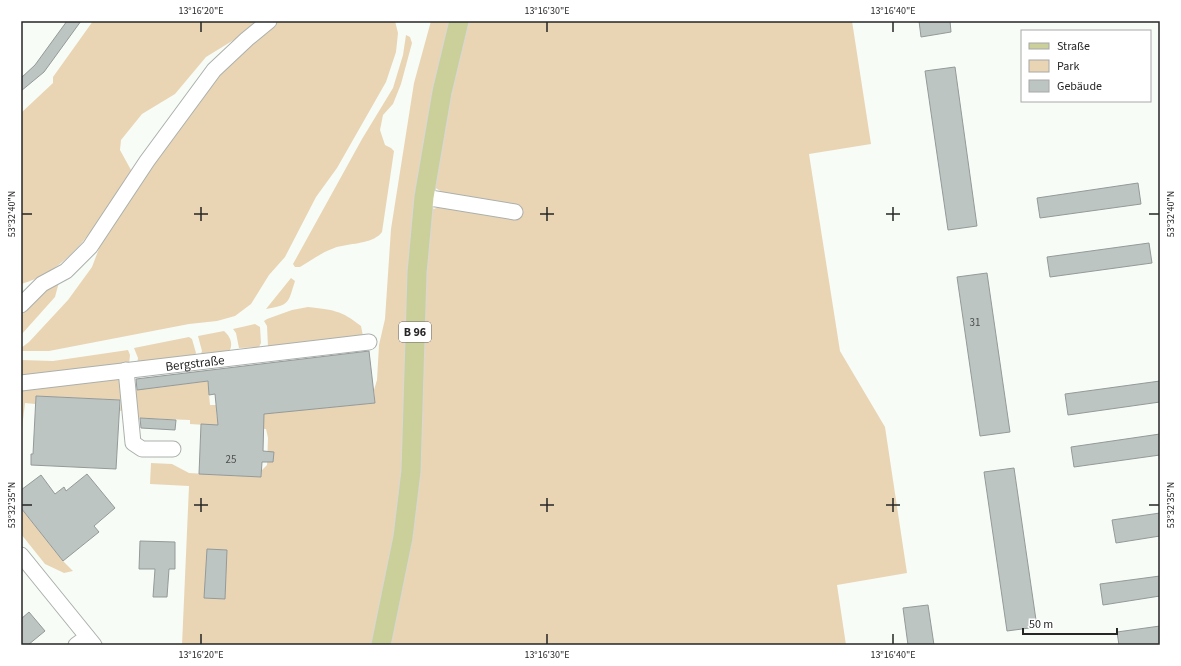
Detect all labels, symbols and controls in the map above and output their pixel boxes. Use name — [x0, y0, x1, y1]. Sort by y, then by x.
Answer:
text: 13°16'20"E — [178, 4, 224, 18]
text: 13°16'30"E — [524, 4, 570, 18]
text: 13°16'40"E — [870, 4, 916, 18]
legend — [1021, 30, 1151, 102]
text: Straße — [1057, 38, 1090, 55]
text: Park — [1057, 58, 1079, 75]
text: Gebäude — [1057, 78, 1102, 95]
text: 53°32'40"N — [5, 191, 19, 237]
text: 53°32'40"N — [1164, 191, 1178, 237]
house number: 31 — [970, 315, 980, 330]
road number: B 96 — [399, 322, 431, 342]
street label: Bergstraße — [164, 351, 225, 376]
house number: 25 — [226, 452, 236, 467]
text: 53°32'35"N — [5, 482, 19, 528]
text: 53°32'35"N — [1164, 482, 1178, 528]
scale bar — [1023, 610, 1117, 636]
text: 50 m — [1029, 616, 1053, 633]
text: 13°16'20"E — [178, 648, 224, 662]
text: 13°16'30"E — [524, 648, 570, 662]
text: 13°16'40"E — [870, 648, 916, 662]

